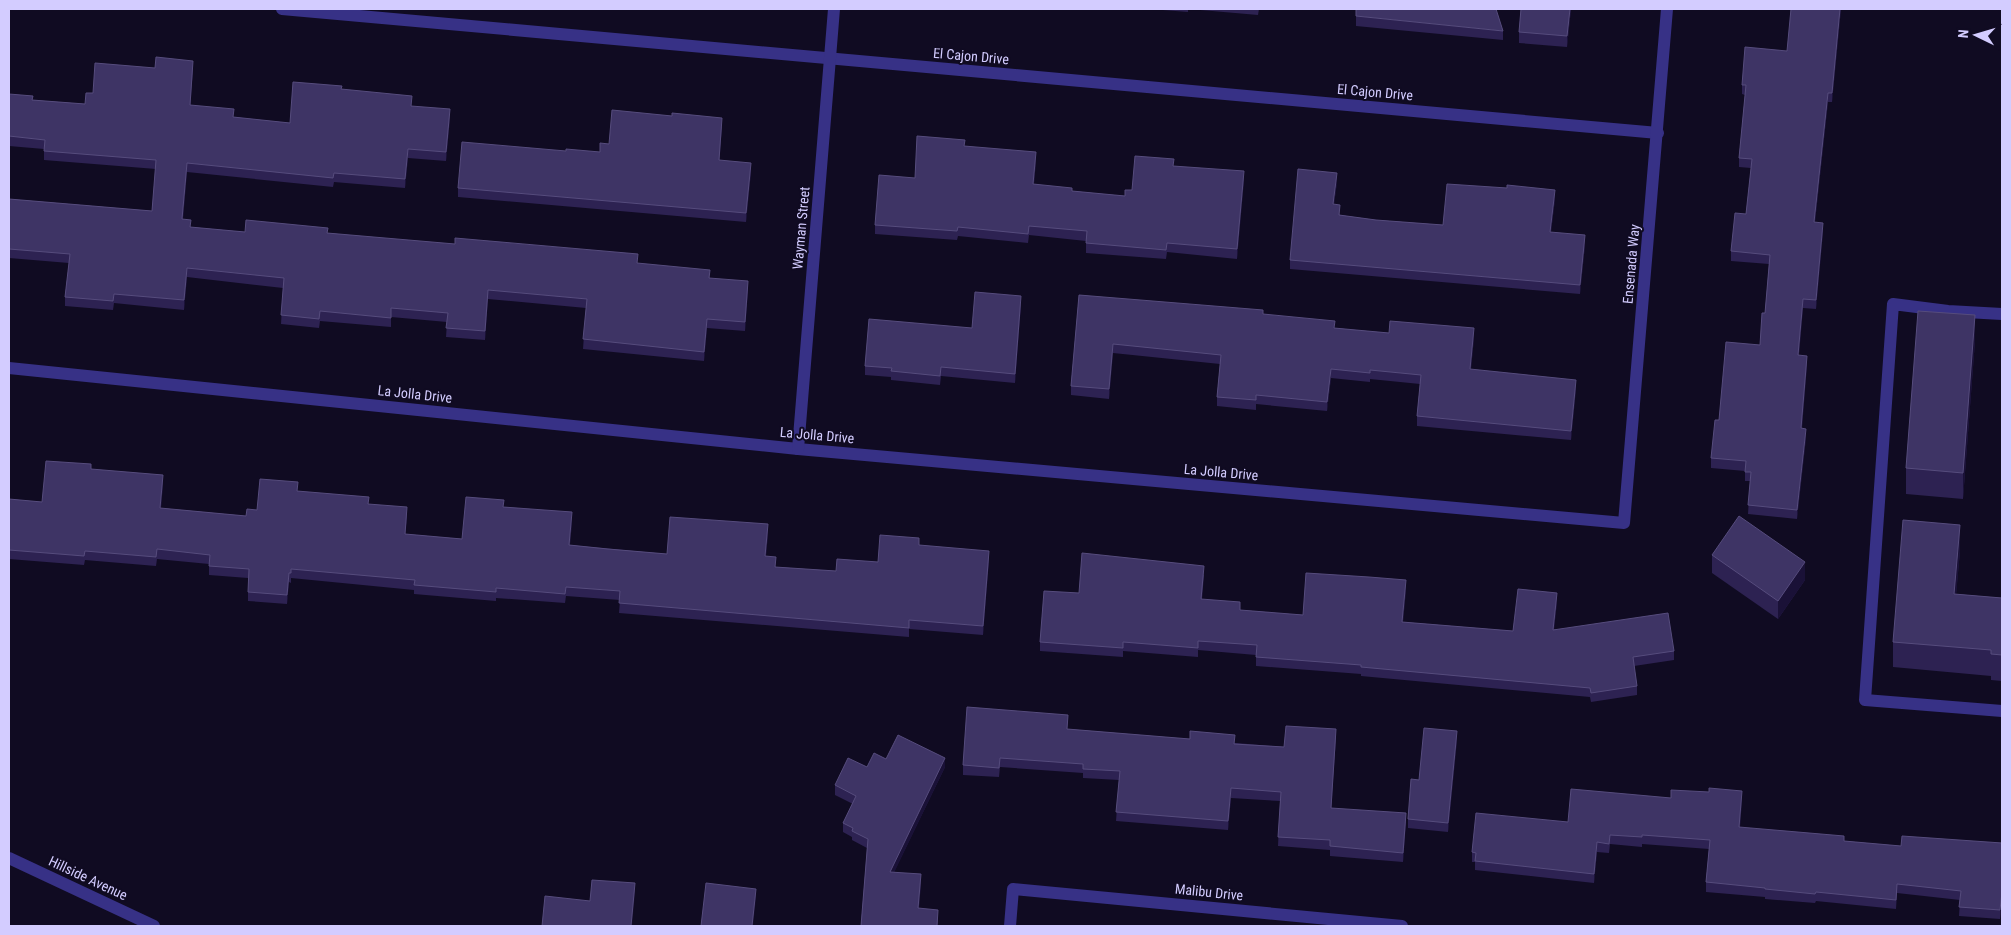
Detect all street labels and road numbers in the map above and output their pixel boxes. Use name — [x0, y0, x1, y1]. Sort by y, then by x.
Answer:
street label: El Cajon Drive — [932, 45, 1010, 67]
street label: El Cajon Drive — [1336, 81, 1414, 103]
street label: Wayman Street — [789, 186, 813, 270]
street label: Ensenada Way — [1620, 223, 1642, 305]
street label: La Jolla Drive — [377, 382, 453, 406]
street label: La Jolla Drive — [779, 424, 855, 446]
street label: La Jolla Drive — [1183, 461, 1259, 483]
street label: Hillside Avenue — [46, 853, 130, 903]
street label: Malibu Drive — [1174, 880, 1244, 904]

